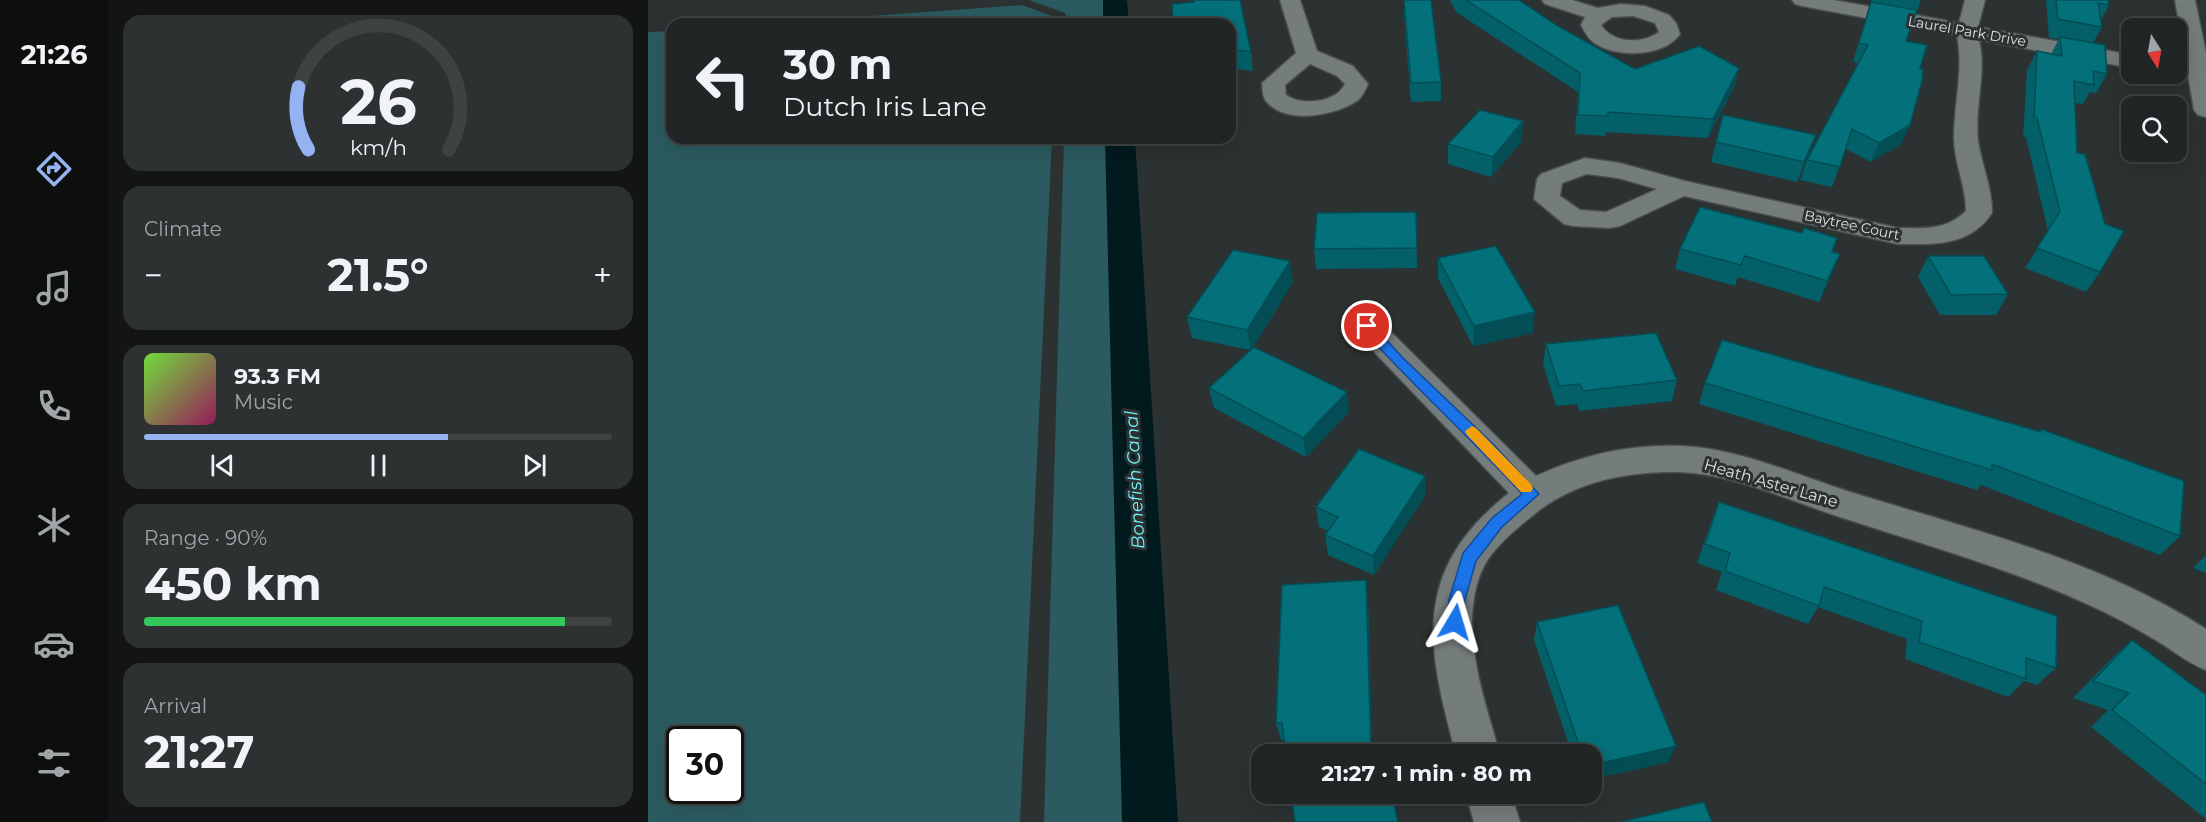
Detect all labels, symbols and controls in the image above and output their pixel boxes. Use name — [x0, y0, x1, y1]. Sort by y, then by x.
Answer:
street label: Laurel Park Drive — [1907, 12, 2027, 50]
north arrow — [2121, 18, 2187, 84]
map controls — [2121, 18, 2187, 162]
text: 21:26 — [21, 38, 87, 71]
text: 30 m — [783, 38, 892, 90]
icon: left — [684, 42, 762, 120]
text: 26 — [340, 64, 416, 140]
text: Dutch Iris Lane — [783, 90, 987, 123]
button: search — [2121, 96, 2187, 162]
text: km/h — [349, 134, 407, 160]
icon: directions — [33, 148, 75, 190]
street label: Baytree Court — [1803, 206, 1902, 244]
text: Climate — [144, 217, 222, 241]
text: 21.5° — [327, 247, 429, 302]
text: − — [144, 255, 163, 295]
text: + — [593, 255, 612, 295]
icon: music — [33, 267, 75, 309]
pin — [1341, 300, 1392, 351]
icon: arrive — [1350, 309, 1383, 342]
text: 93.3 FM — [234, 363, 321, 390]
icon: phone — [33, 385, 75, 427]
text: Music — [234, 390, 293, 414]
water label: Bonefish Canal — [1120, 410, 1150, 550]
icon: previous — [206, 449, 239, 482]
icon: pause — [362, 449, 395, 482]
icon: next — [518, 449, 551, 482]
street label: Heath Aster Lane — [1702, 455, 1840, 511]
icon: climate — [33, 504, 75, 546]
text: Range · 90% — [144, 526, 267, 550]
text: 450 km — [144, 556, 322, 611]
position arrow — [1423, 590, 1487, 654]
icon: car — [33, 623, 75, 665]
text: Arrival — [144, 694, 207, 718]
text: 21:27 — [144, 724, 254, 779]
speed limit sign: 30 — [666, 726, 744, 804]
icon: filters — [33, 742, 75, 784]
text: 21:27 · 1 min · 80 m — [1321, 760, 1532, 787]

